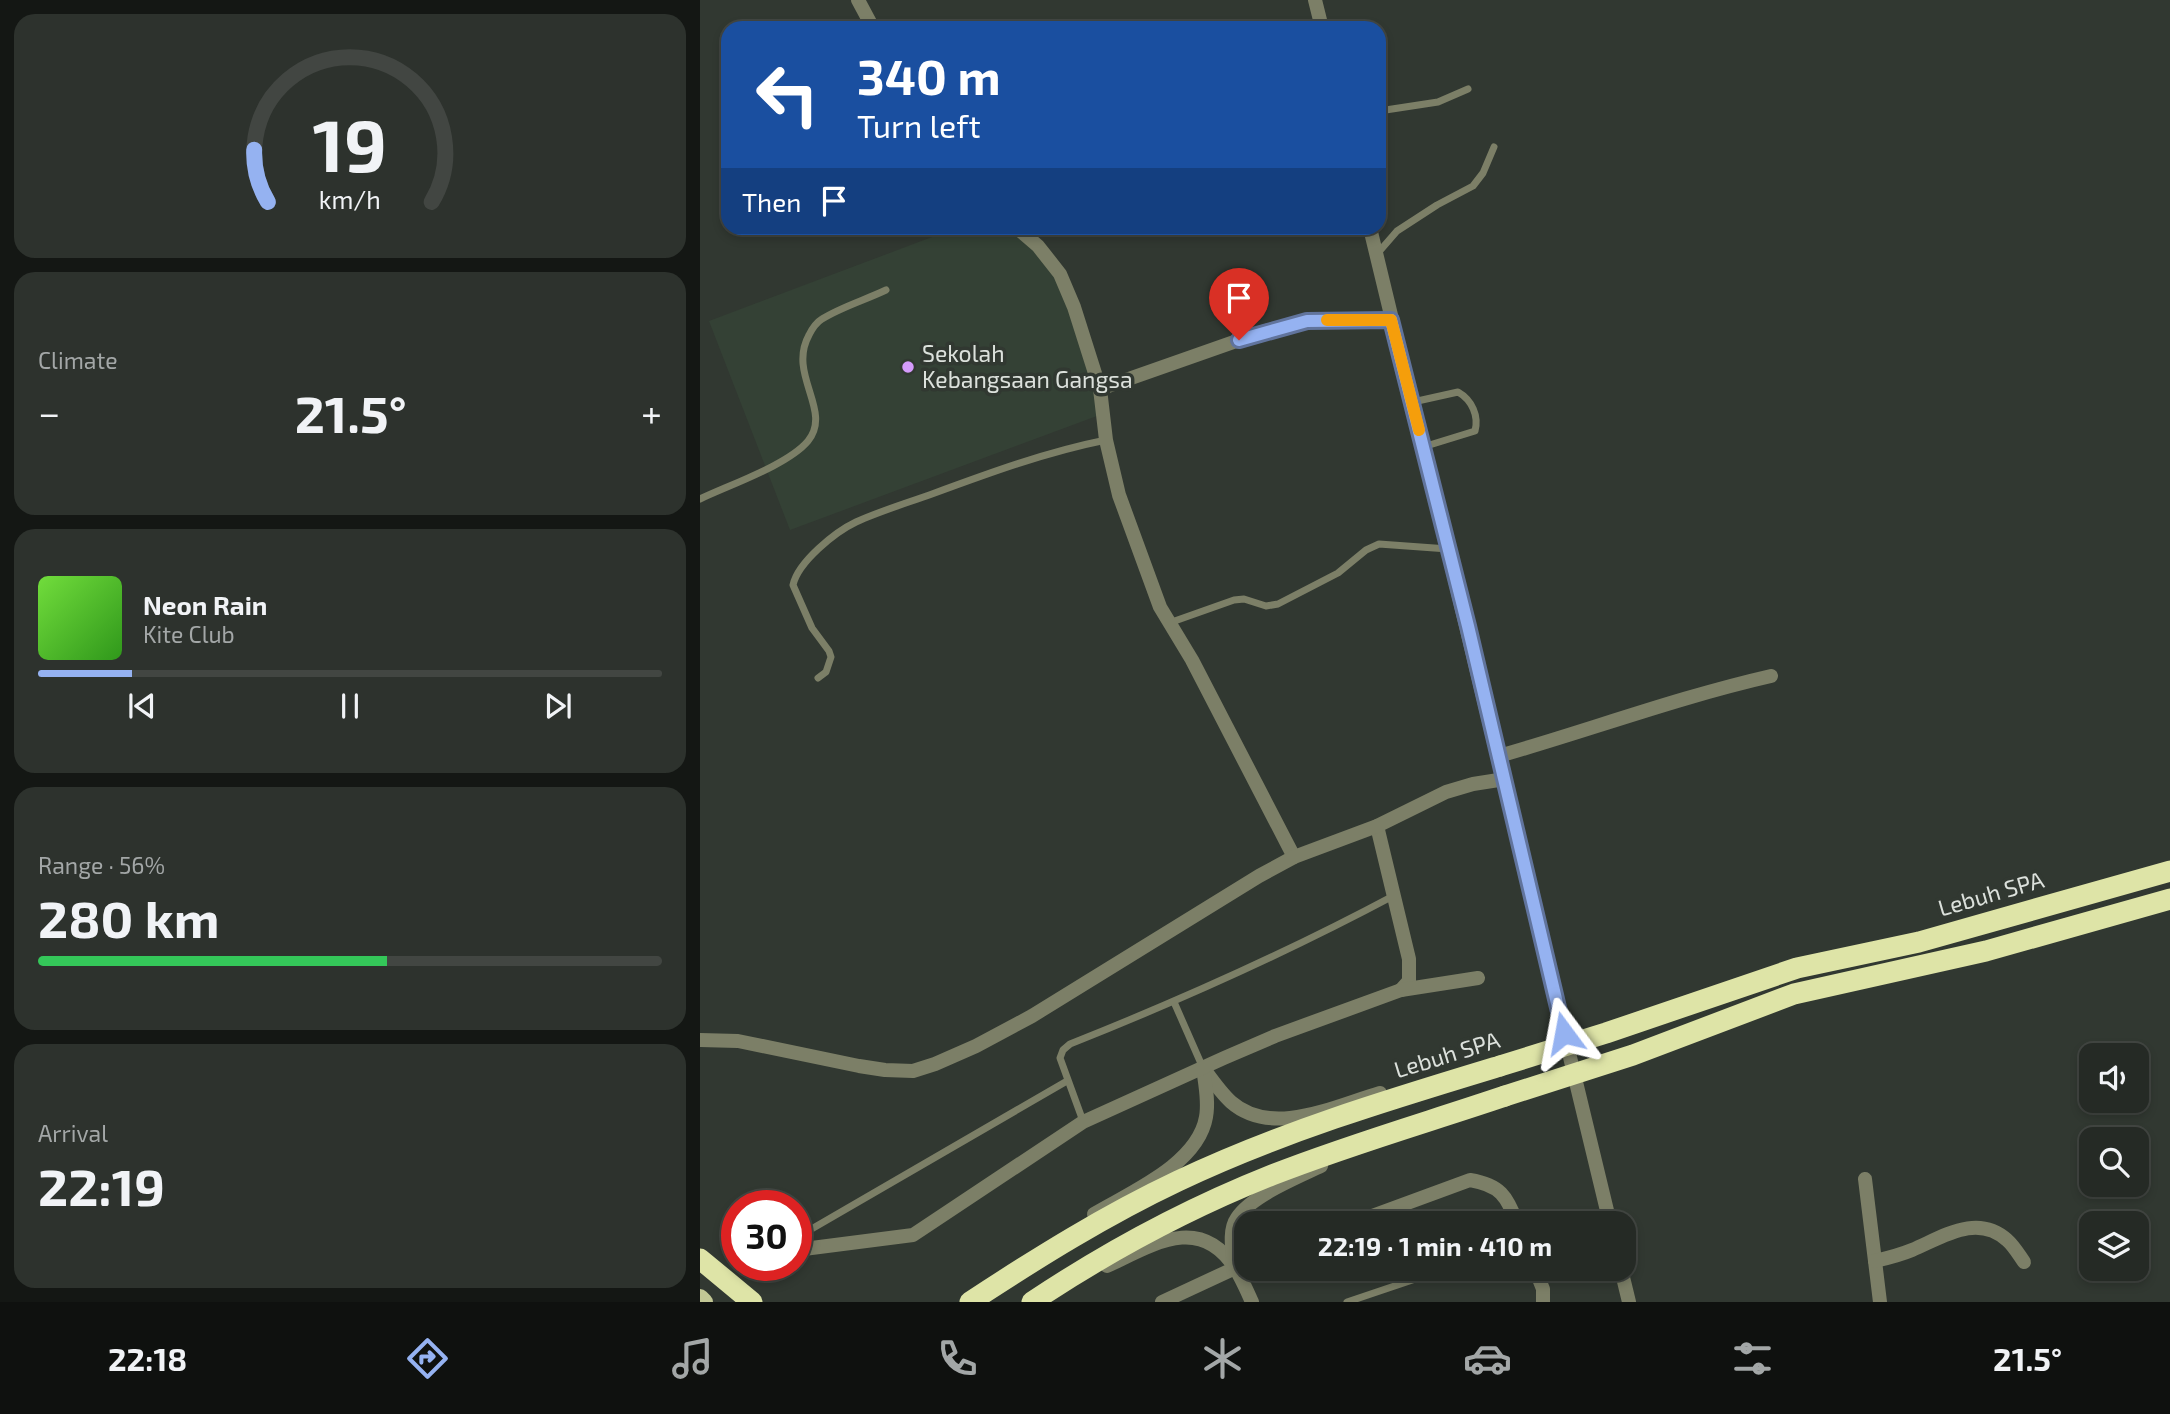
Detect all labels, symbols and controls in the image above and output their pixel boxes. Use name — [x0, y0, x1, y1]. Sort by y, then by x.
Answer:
text: 340 m — [857, 46, 1001, 105]
icon: left — [742, 49, 833, 140]
text: 19 — [313, 99, 387, 187]
text: Turn left — [857, 106, 981, 144]
icon: arrive — [815, 182, 853, 220]
text: km/h — [319, 184, 381, 214]
text: Then — [742, 186, 801, 217]
pin — [1209, 268, 1269, 340]
icon: arrive — [1220, 279, 1258, 317]
place label: Sekolah Kebangsaan Gangsa — [922, 339, 1133, 393]
text: Climate — [38, 346, 118, 374]
marker: Sekolah Kebangsaan Gangsa — [900, 359, 916, 375]
text: 21.5° — [295, 381, 407, 443]
text: − — [38, 389, 60, 435]
text: + — [641, 389, 662, 435]
text: Neon Rain — [143, 589, 267, 620]
text: Kite Club — [143, 620, 235, 648]
icon: previous — [123, 687, 161, 725]
icon: pause — [331, 687, 369, 725]
icon: next — [539, 687, 577, 725]
text: Range · 56% — [38, 851, 165, 879]
street label: Lebuh SPA — [1935, 864, 2048, 921]
text: 280 km — [38, 886, 220, 948]
position arrow — [1527, 996, 1601, 1070]
street label: Lebuh SPA — [1391, 1025, 1503, 1083]
map controls — [2079, 1043, 2149, 1281]
button: sound — [2079, 1043, 2149, 1113]
text: Arrival — [38, 1119, 108, 1147]
button: search — [2079, 1127, 2149, 1197]
text: 22:19 — [38, 1154, 165, 1216]
speed limit sign: 30 — [721, 1190, 812, 1281]
button: layers — [2079, 1211, 2149, 1281]
text: 22:19 · 1 min · 410 m — [1318, 1230, 1552, 1261]
icon: directions — [403, 1334, 452, 1383]
icon: music — [668, 1334, 717, 1383]
icon: phone — [933, 1334, 982, 1383]
icon: climate — [1198, 1334, 1247, 1383]
icon: car — [1463, 1334, 1512, 1383]
icon: filters — [1728, 1334, 1777, 1383]
text: 22:18 — [108, 1339, 187, 1377]
text: 21.5° — [1993, 1339, 2062, 1377]

